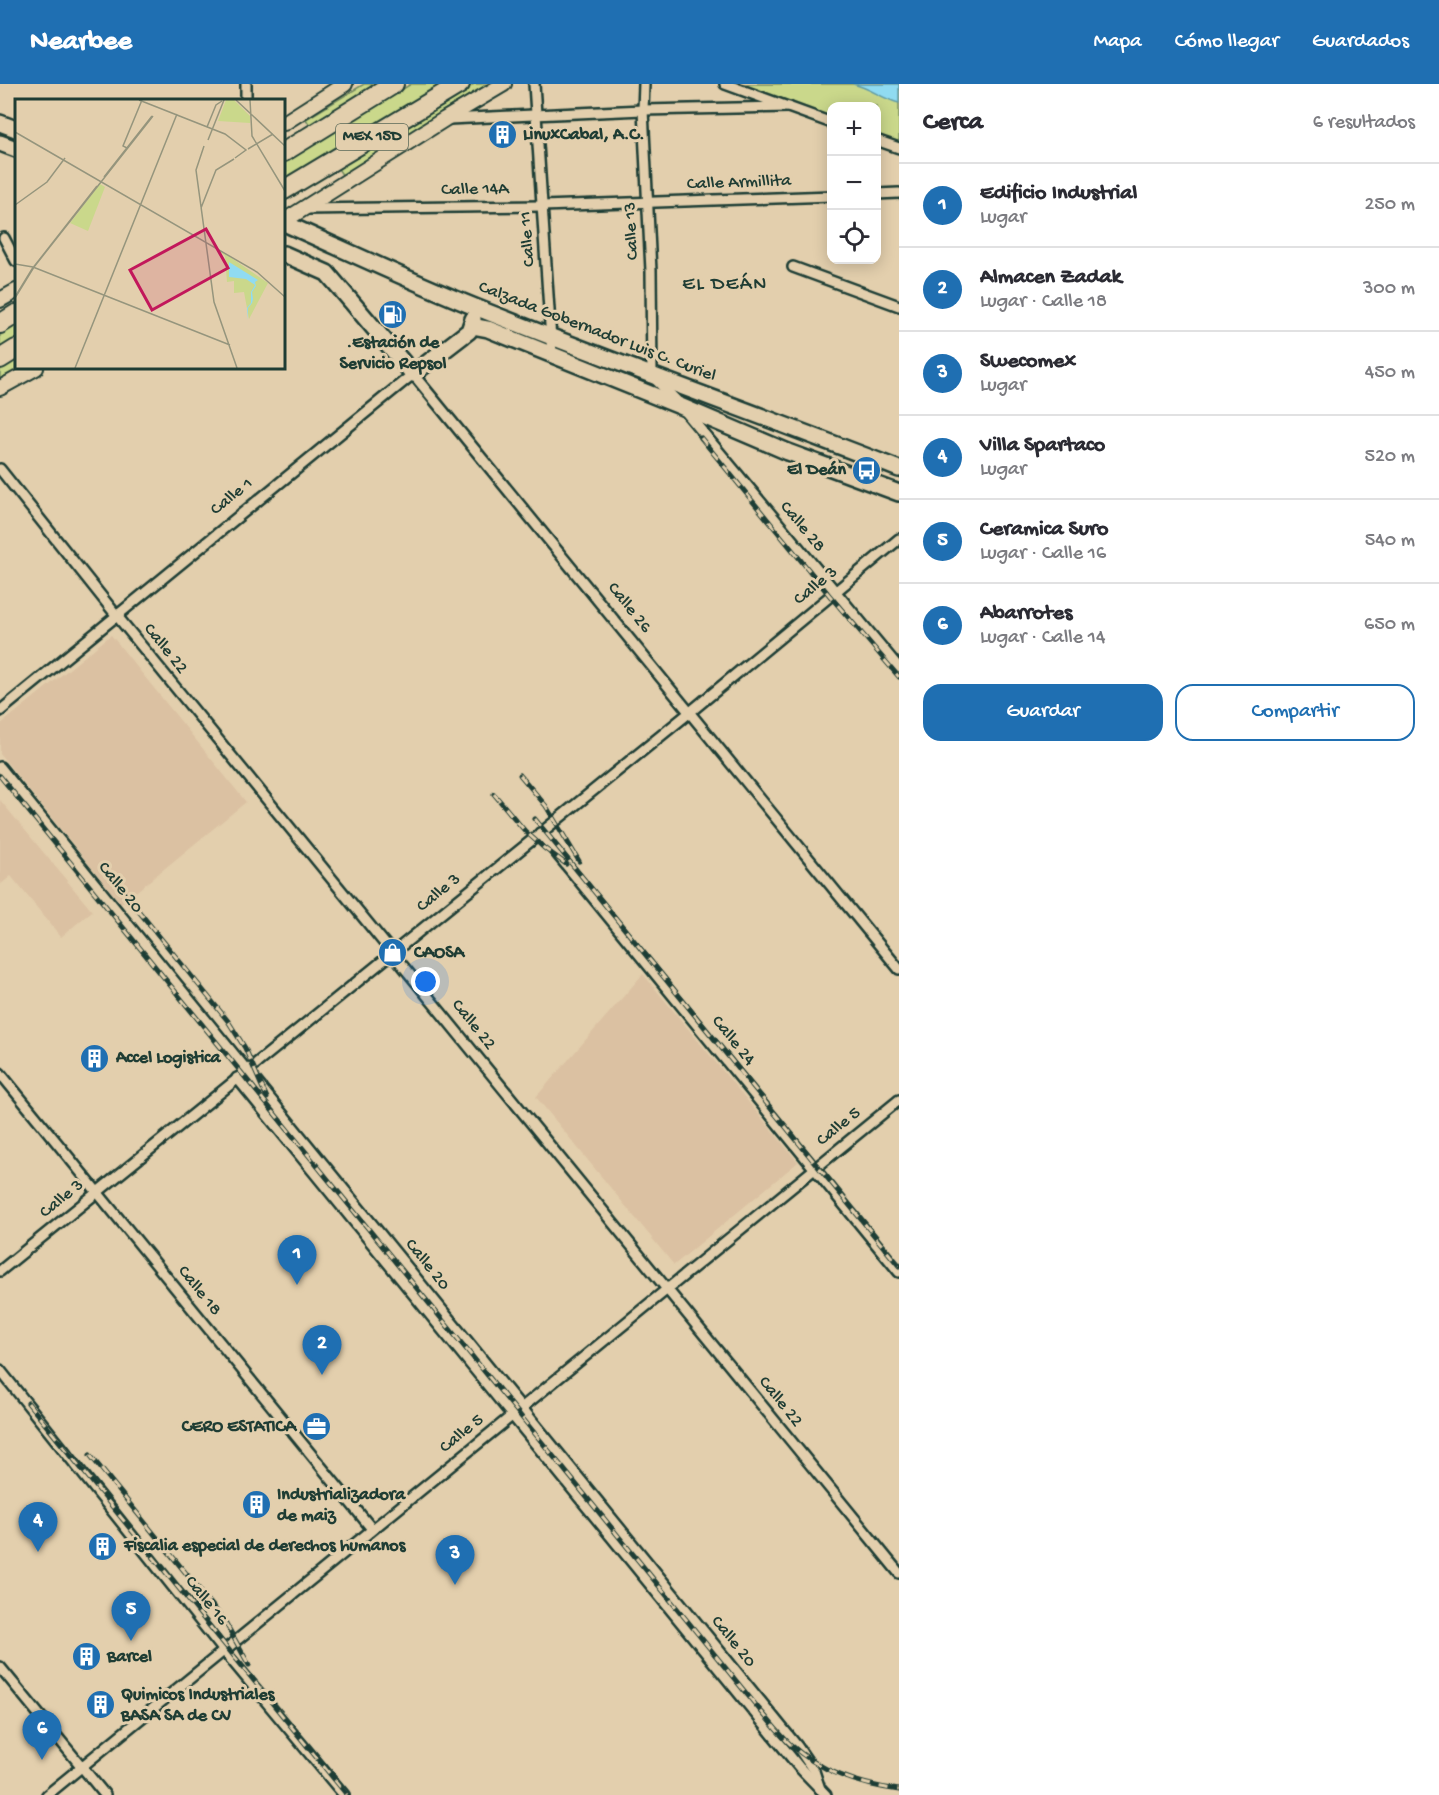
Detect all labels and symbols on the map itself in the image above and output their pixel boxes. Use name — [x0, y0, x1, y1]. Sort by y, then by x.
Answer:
inset map — [15, 99, 285, 369]
building icon: LinuxCabal, A.C. — [486, 119, 518, 151]
road number: MEX 15D — [336, 124, 408, 150]
place label: LinuxCabal, A.C. — [523, 125, 645, 146]
street label: Calle Armillita — [687, 171, 792, 195]
street label: Calle 14A — [441, 179, 510, 201]
street label: Calle 13 — [620, 202, 644, 260]
street label: Calle 11 — [516, 210, 540, 268]
district label: EL DEÁN — [682, 272, 768, 297]
street label: Calzada Gobernador Luis C. Curiel — [475, 277, 719, 387]
fuel station icon: .Estación de Servicio Repsol — [377, 298, 409, 330]
place label: .Estación de Servicio Repsol — [340, 333, 447, 375]
bus stop icon: El Deán — [851, 454, 883, 486]
place label: El Deán — [787, 460, 846, 481]
street label: Calle 1 — [207, 474, 257, 520]
street label: Calle 28 — [775, 497, 829, 557]
street label: Calle 3 — [790, 562, 842, 610]
street label: Calle 26 — [602, 578, 656, 638]
street label: Calle 22 — [138, 620, 192, 679]
street label: Calle 20 — [93, 858, 147, 918]
street label: Calle 3 — [413, 869, 465, 917]
shop icon: CAOSA — [377, 937, 409, 969]
place label: CAOSA — [413, 943, 466, 964]
your location — [411, 967, 440, 996]
street label: Calle 22 — [446, 996, 500, 1055]
street label: Calle 24 — [706, 1012, 760, 1071]
building icon: Accel Logistica — [79, 1042, 111, 1074]
place label: Accel Logistica — [115, 1048, 221, 1069]
street label: Calle 5 — [813, 1103, 865, 1151]
street label: Calle 3 — [36, 1175, 88, 1223]
street label: Calle 20 — [400, 1235, 454, 1295]
pin: 1 — [278, 1236, 316, 1285]
street label: Calle 18 — [172, 1262, 226, 1320]
pin: 2 — [302, 1326, 342, 1375]
street label: Calle 22 — [753, 1373, 807, 1432]
street label: Calle 5 — [436, 1410, 488, 1458]
office icon: CERO ESTATICA — [301, 1411, 333, 1443]
place label: CERO ESTATICA — [181, 1417, 297, 1438]
place label: Industrializadora de maiz — [277, 1485, 406, 1527]
building icon: Industrializadora de maiz — [240, 1489, 272, 1521]
pin: 4 — [18, 1502, 57, 1552]
building icon: Fiscalia especial de derechos humanos — [87, 1530, 119, 1562]
place label: Fiscalia especial de derechos humanos — [123, 1536, 407, 1557]
pin: 3 — [436, 1536, 474, 1585]
street label: Calle 16 — [180, 1572, 233, 1631]
pin: 5 — [112, 1592, 150, 1641]
street label: Calle 20 — [706, 1612, 760, 1672]
building icon: Barcel — [70, 1641, 102, 1673]
place label: Barcel — [106, 1647, 152, 1668]
place label: Quimicos Industriales BASA SA de CV — [120, 1685, 276, 1727]
building icon: Quimicos Industriales BASA SA de CV — [84, 1689, 116, 1721]
pin: 6 — [22, 1710, 62, 1760]

